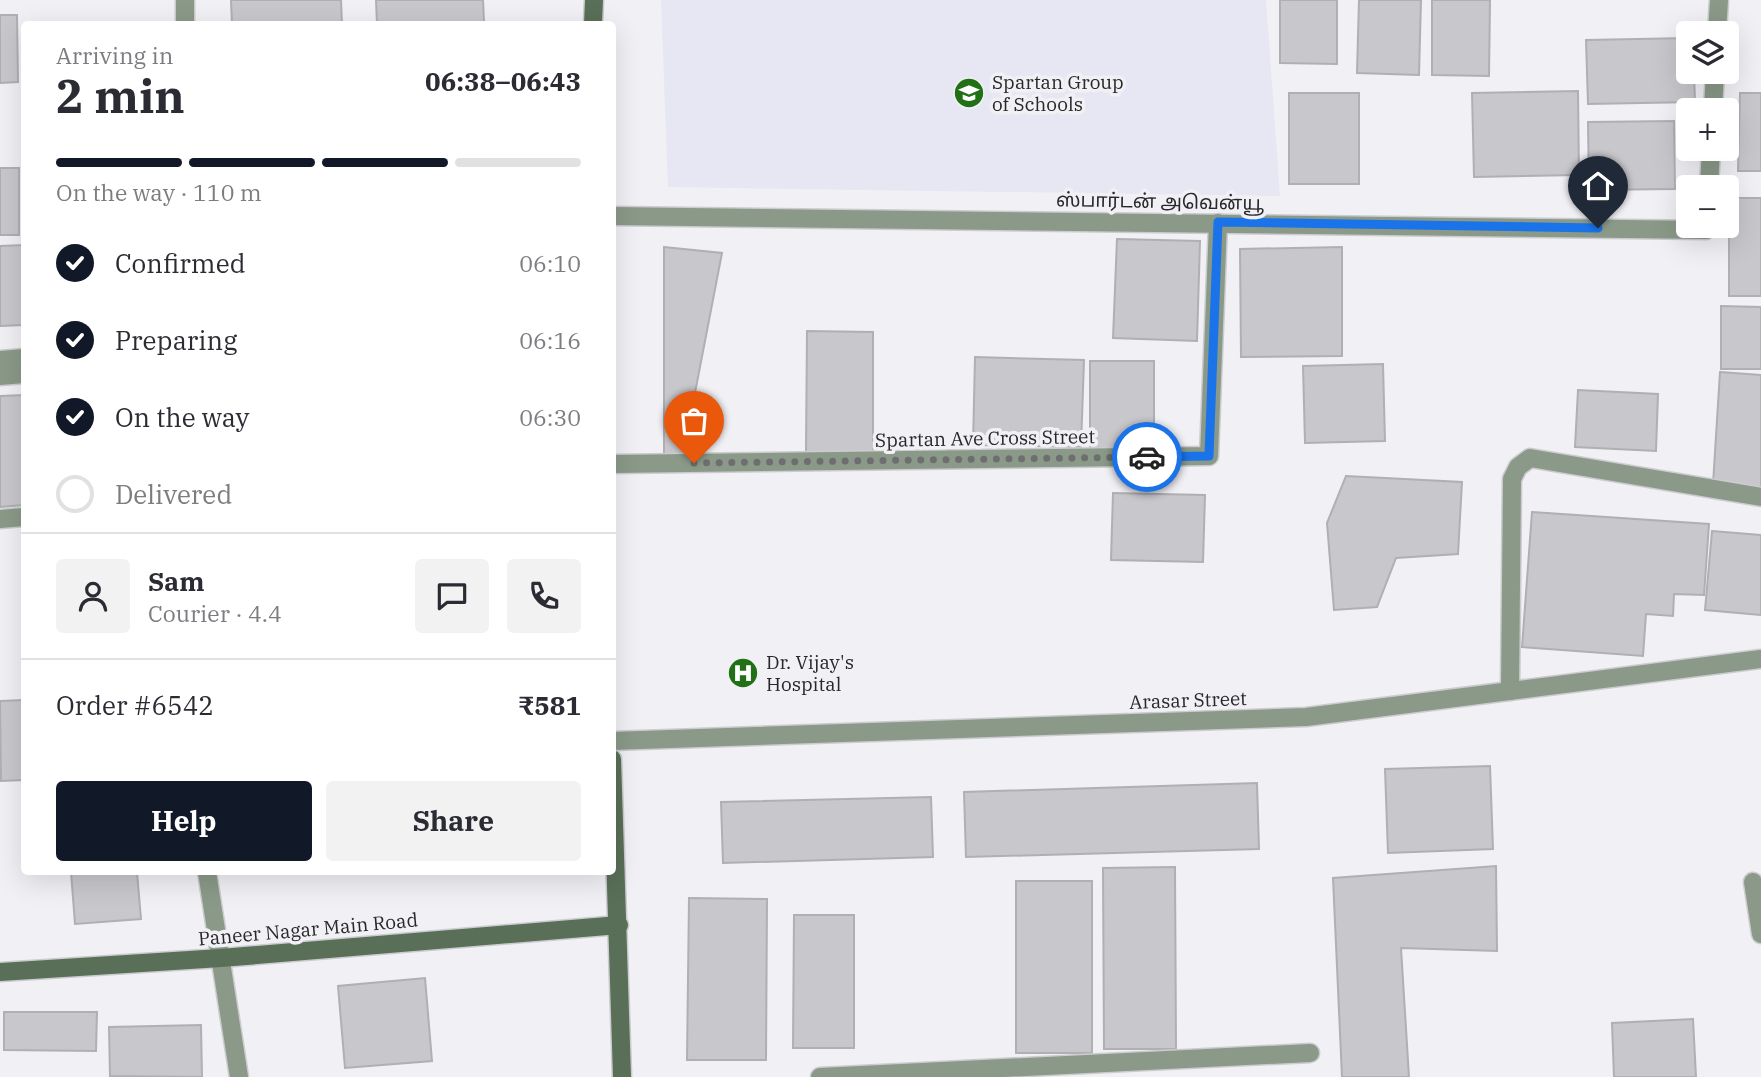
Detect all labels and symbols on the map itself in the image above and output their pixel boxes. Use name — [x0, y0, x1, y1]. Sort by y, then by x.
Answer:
place label: Spartan Group of Schools — [992, 70, 1124, 116]
school or university icon: Spartan Group of Schools — [952, 76, 986, 110]
pin — [1568, 156, 1628, 228]
street label: ஸ்பார்டன் அவென்யூ — [1056, 187, 1265, 217]
pin — [664, 391, 724, 463]
courier — [1112, 422, 1182, 492]
street label: Spartan Ave Cross Street — [875, 424, 1095, 452]
place label: Dr. Vijay's Hospital — [766, 650, 854, 696]
hospital icon: Dr. Vijay's Hospital — [726, 656, 760, 690]
street label: Arasar Street — [1129, 686, 1248, 714]
street label: Paneer Nagar Main Road — [197, 907, 419, 951]

